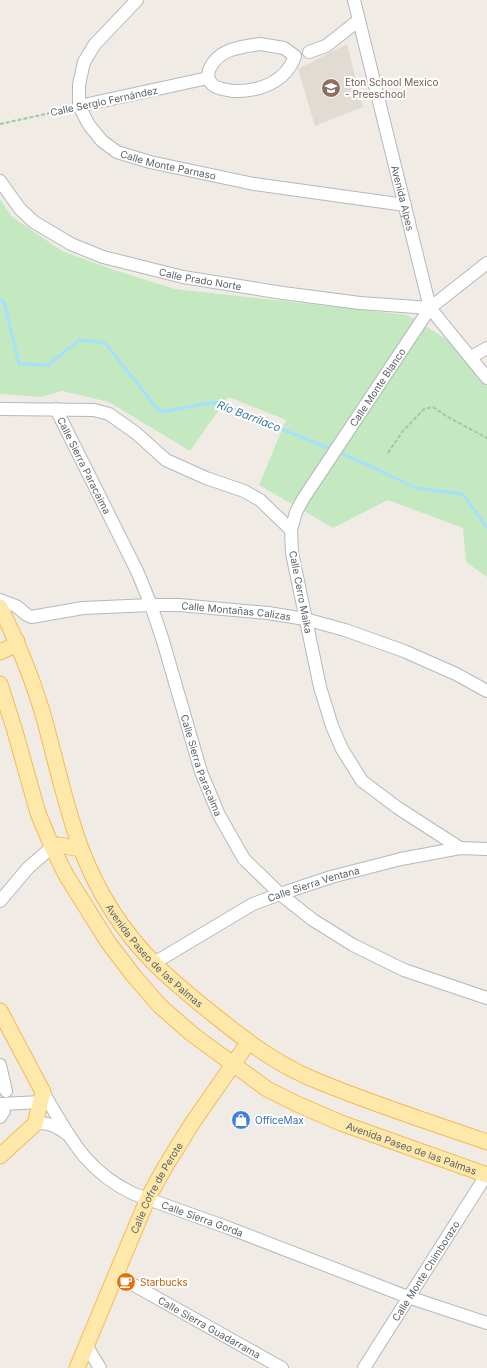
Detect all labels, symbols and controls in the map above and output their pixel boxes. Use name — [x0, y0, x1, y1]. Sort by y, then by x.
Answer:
place label: Eton School Mexico - Preeschool — [345, 76, 438, 100]
school or university icon: Eton School Mexico - Preeschool — [320, 77, 342, 99]
street label: Calle Sergio Fernández — [49, 84, 159, 118]
street label: Calle Monte Parnaso — [119, 147, 217, 182]
street label: Avenida Alpes — [389, 164, 417, 232]
street label: Calle Prado Norte — [158, 265, 243, 292]
street label: Calle Monte Blanco — [347, 346, 408, 429]
water label: Río Barrilaco — [215, 397, 283, 435]
street label: Calle Sierra Paracaima — [55, 415, 113, 516]
street label: Calle Cerro Maika — [287, 550, 315, 634]
street label: Calle Montañas Calizas — [181, 599, 292, 623]
street label: Calle Sierra Paracaima — [179, 713, 225, 818]
street label: Calle Sierra Ventana — [266, 864, 361, 904]
street label: Avenida Paseo de las Palmas — [104, 902, 206, 1010]
shop icon: OfficeMax — [230, 1109, 252, 1131]
place label: OfficeMax — [255, 1114, 304, 1126]
street label: Avenida Paseo de las Palmas — [345, 1119, 478, 1177]
street label: Calle Cofre de Perote — [128, 1140, 185, 1235]
street label: Calle Sierra Gorda — [160, 1198, 245, 1239]
street label: Calle Monte Chimborazo — [389, 1218, 462, 1323]
cafe icon: Starbucks — [115, 1271, 137, 1293]
place label: Starbucks — [140, 1276, 188, 1288]
street label: Calle Sierra Guadarrama — [156, 1294, 263, 1361]

